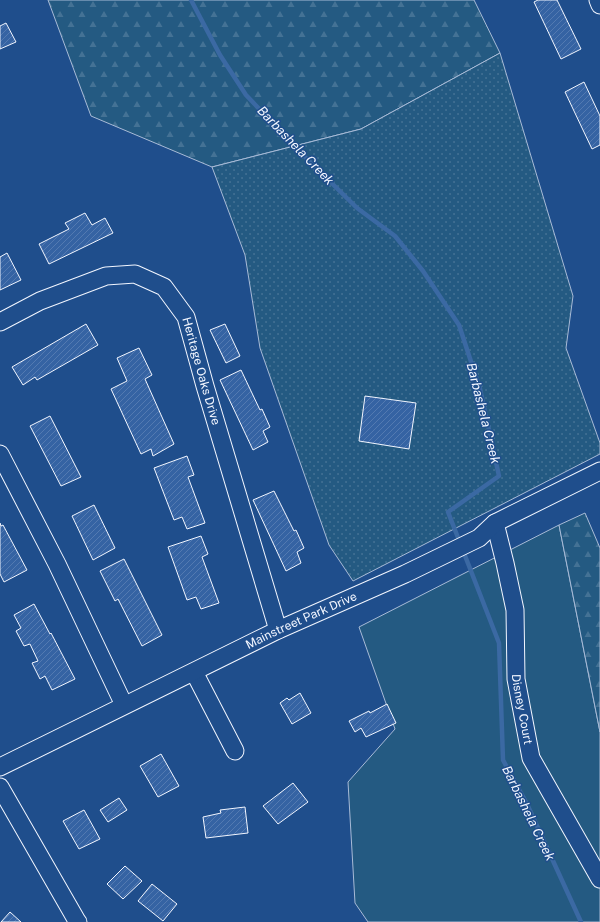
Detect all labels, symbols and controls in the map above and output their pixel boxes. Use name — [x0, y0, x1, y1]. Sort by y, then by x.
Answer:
water label: Barbashela Creek — [254, 103, 337, 188]
street label: Heritage Oaks Drive — [179, 316, 223, 427]
water label: Barbashela Creek — [464, 361, 503, 465]
street label: Mainstreet Park Drive — [243, 589, 359, 652]
street label: Disney Court — [509, 674, 535, 746]
water label: Barbashela Creek — [499, 763, 558, 863]

